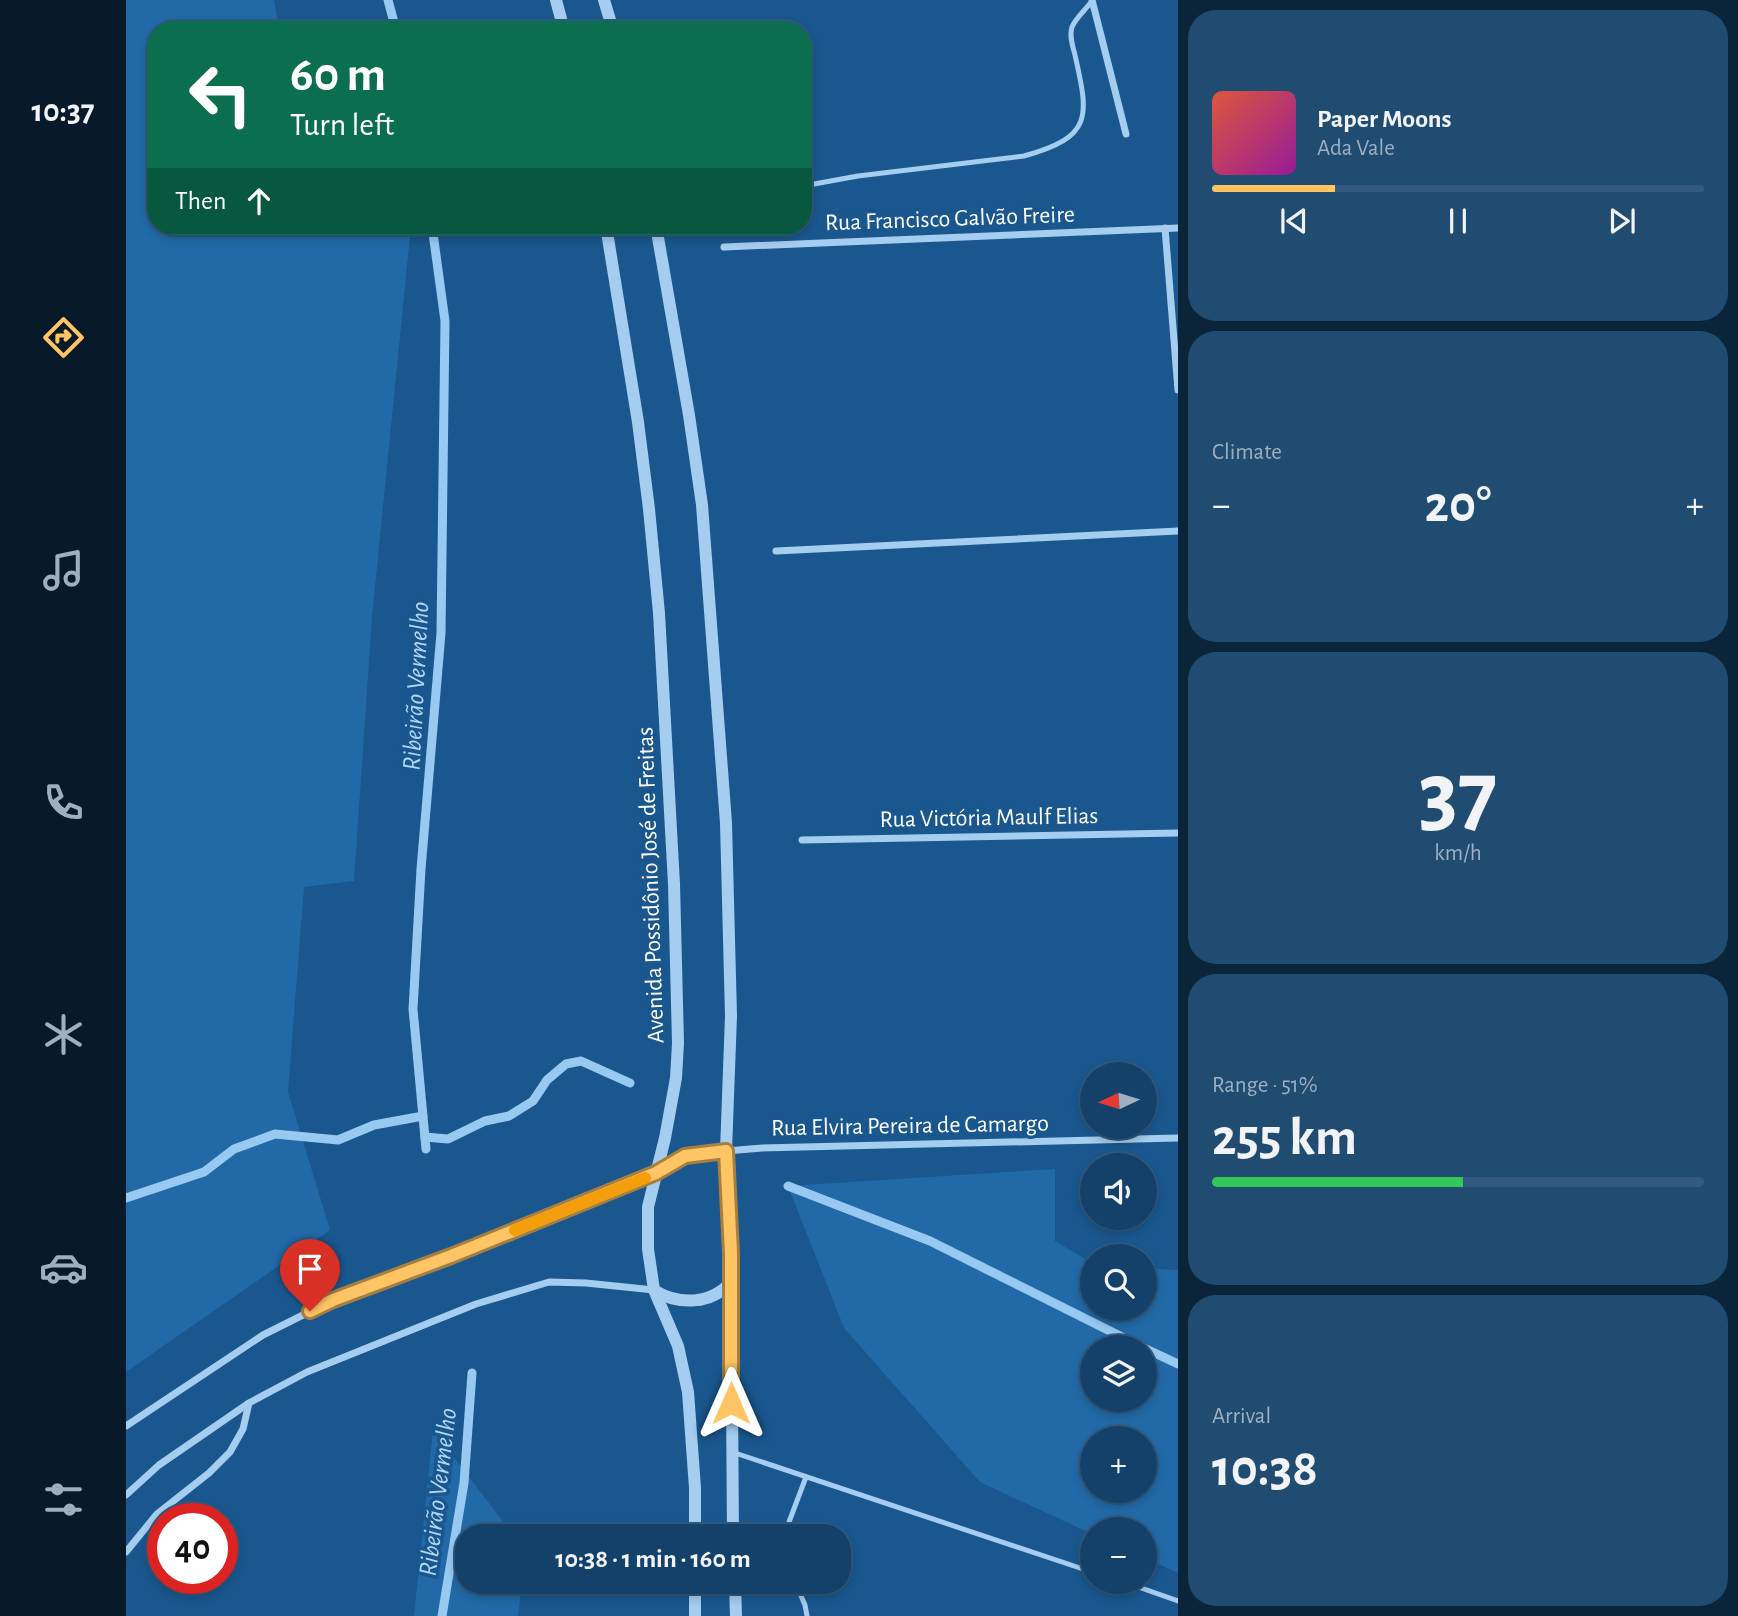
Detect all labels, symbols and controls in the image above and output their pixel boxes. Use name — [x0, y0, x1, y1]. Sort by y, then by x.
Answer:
icon: left — [175, 49, 266, 140]
text: 60 m — [290, 51, 386, 100]
text: 10:37 — [31, 95, 95, 127]
text: Paper Moons — [1317, 106, 1452, 132]
text: Turn left — [290, 109, 394, 141]
text: Ada Vale — [1317, 137, 1395, 160]
icon: ahead — [240, 182, 278, 220]
text: Then — [175, 188, 226, 214]
icon: previous — [1275, 202, 1313, 240]
icon: pause — [1439, 202, 1477, 240]
icon: next — [1603, 202, 1641, 240]
street label: Rua Francisco Galvão Freire — [825, 203, 1075, 235]
icon: directions — [39, 313, 88, 362]
text: Climate — [1212, 441, 1282, 464]
text: 20° — [1425, 479, 1491, 531]
text: − — [1212, 487, 1230, 525]
text: + — [1686, 487, 1704, 525]
icon: music — [39, 546, 88, 595]
water label: Ribeirão Vermelho — [399, 601, 433, 771]
street label: Avenida Possidônio José de Freitas — [633, 726, 669, 1044]
text: 37 — [1419, 749, 1497, 840]
icon: phone — [39, 778, 88, 827]
street label: Rua Victória Maulf Elias — [880, 804, 1099, 832]
text: km/h — [1434, 842, 1482, 865]
icon: climate — [39, 1010, 88, 1059]
north arrow — [1080, 1062, 1157, 1139]
map controls — [1080, 1062, 1157, 1594]
text: Range · 51% — [1212, 1074, 1318, 1097]
street label: Rua Elvira Pereira de Camargo — [771, 1112, 1049, 1140]
text: 255 km — [1212, 1112, 1357, 1164]
button: sound — [1080, 1153, 1157, 1230]
pin — [280, 1239, 340, 1311]
icon: car — [39, 1243, 88, 1292]
button: search — [1080, 1244, 1157, 1321]
icon: arrive — [291, 1250, 329, 1288]
button: layers — [1080, 1335, 1157, 1412]
position arrow — [694, 1366, 768, 1440]
text: Arrival — [1212, 1405, 1271, 1428]
water label: Ribeirão Vermelho — [415, 1407, 461, 1578]
button: + — [1080, 1426, 1157, 1503]
text: 10:38 — [1212, 1443, 1318, 1495]
icon: filters — [39, 1475, 88, 1524]
speed limit sign: 40 — [147, 1503, 238, 1594]
button: − — [1080, 1517, 1157, 1594]
text: 10:38 · 1 min · 160 m — [555, 1546, 751, 1572]

